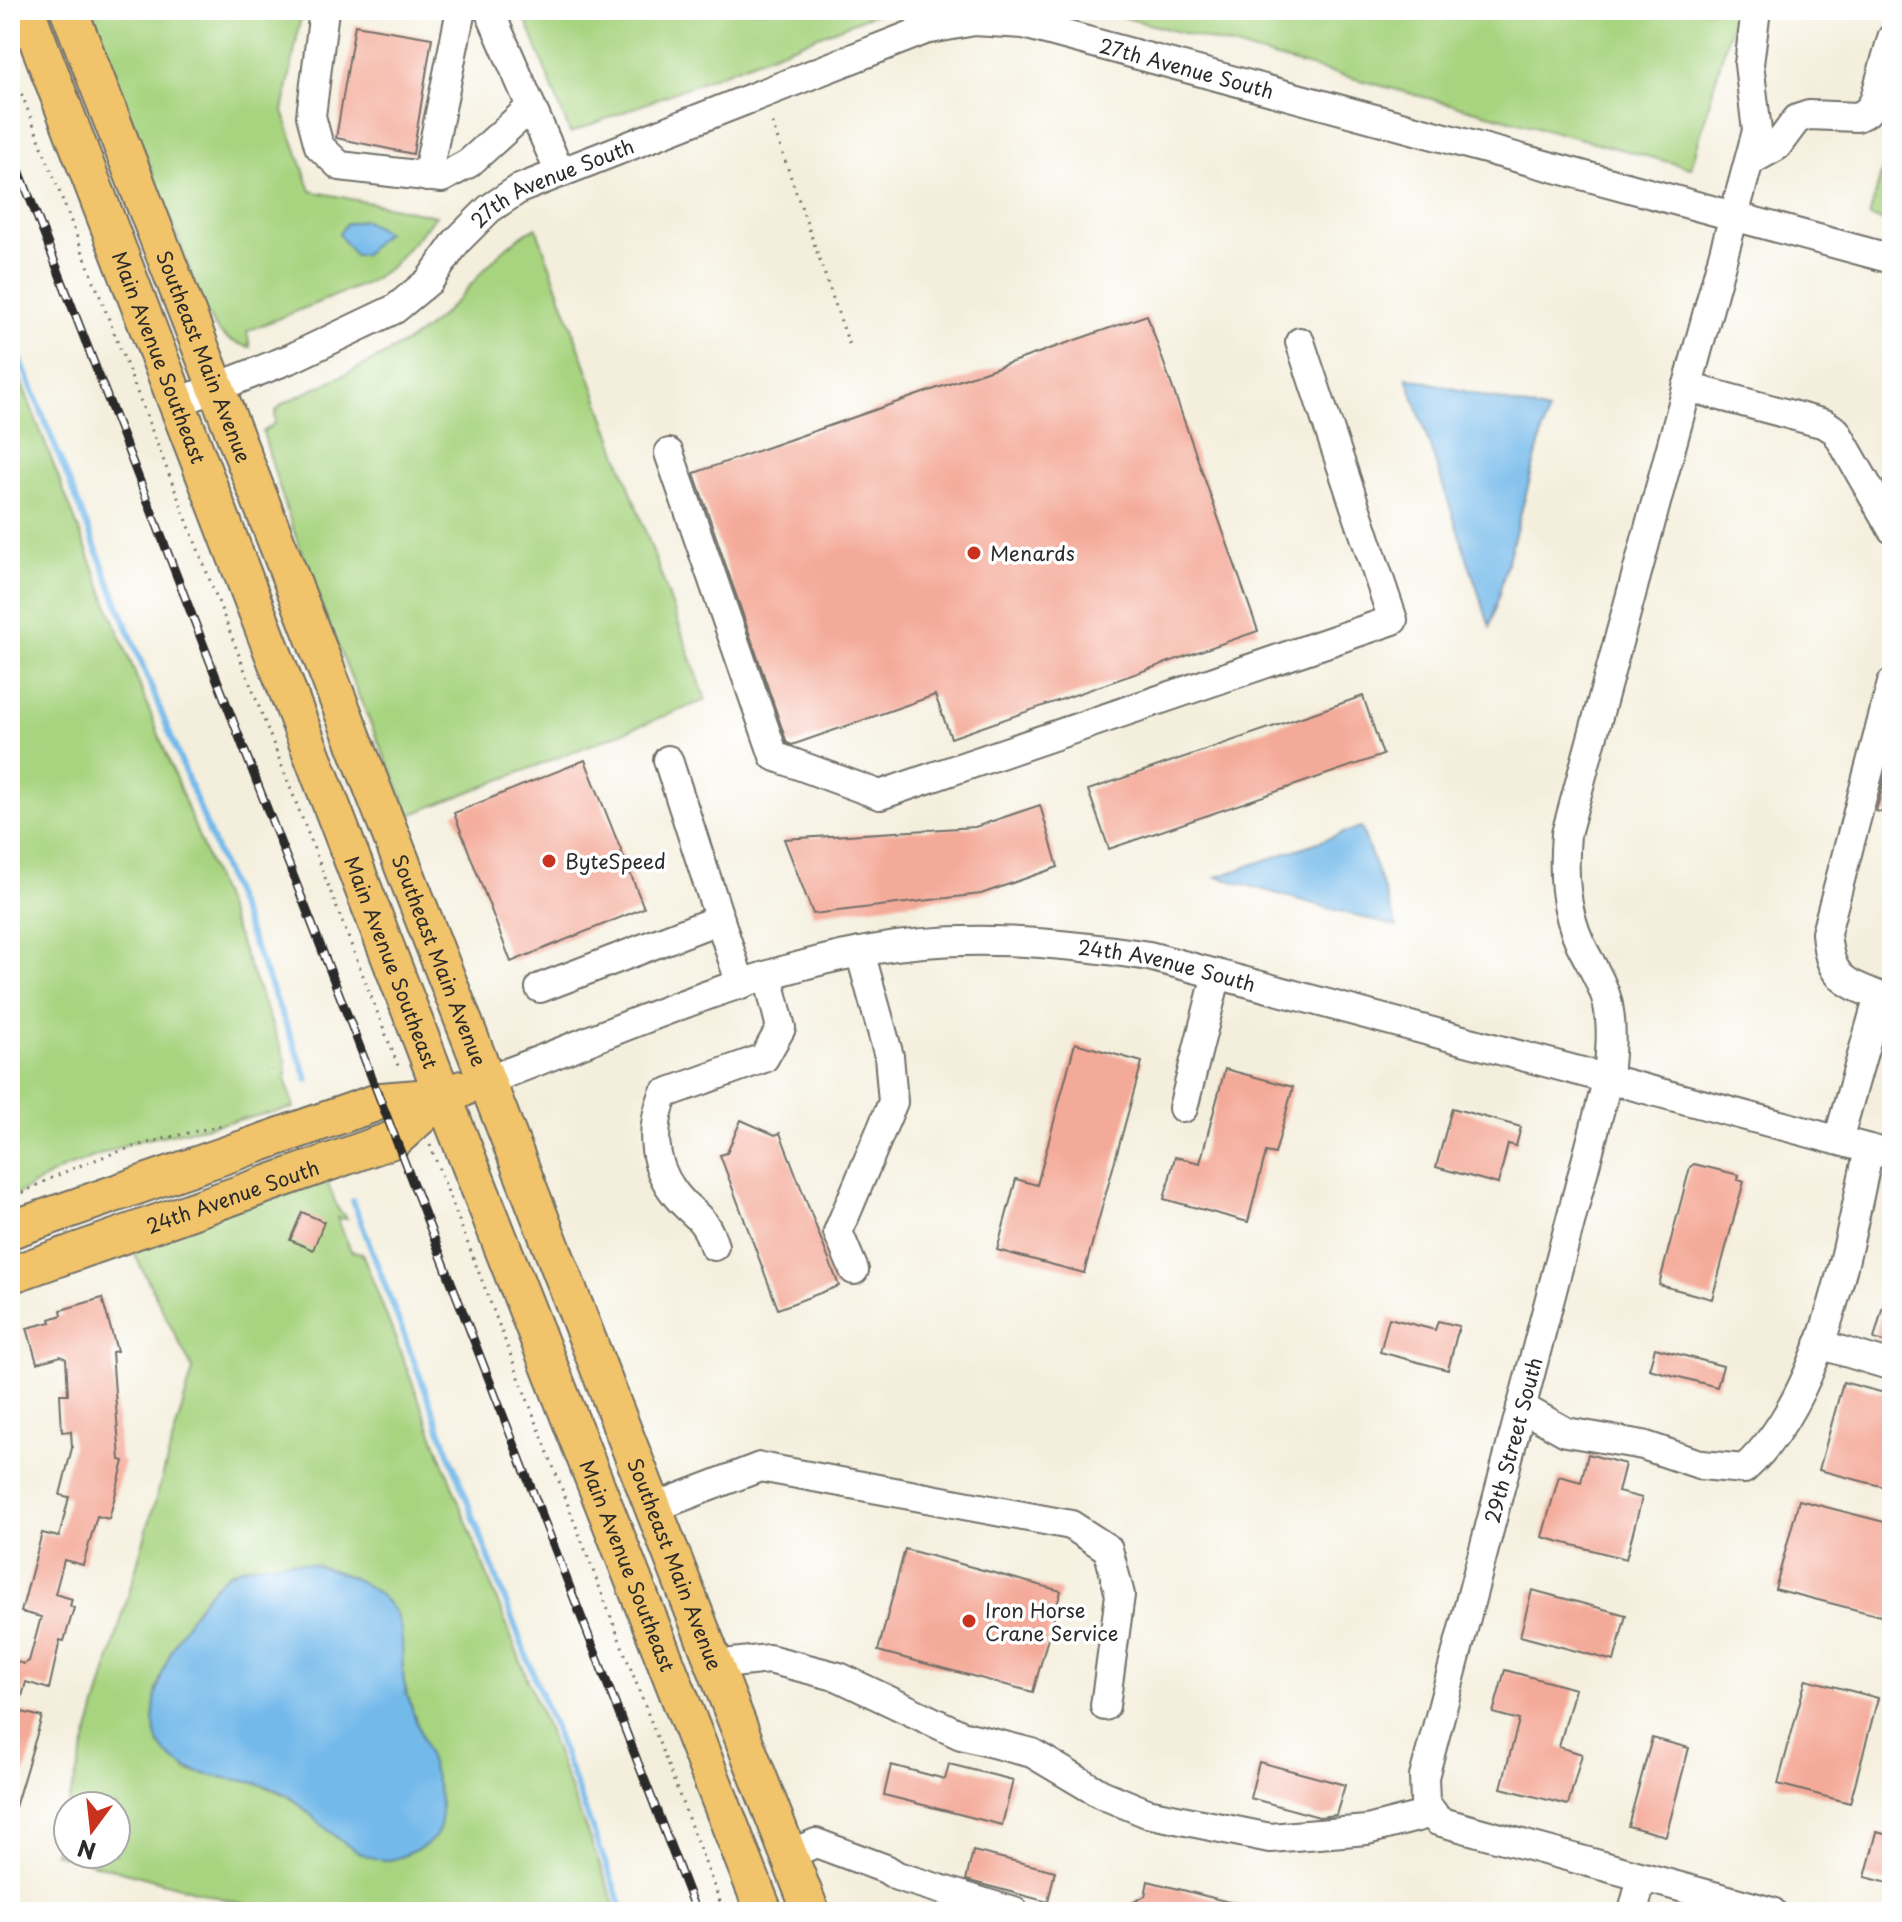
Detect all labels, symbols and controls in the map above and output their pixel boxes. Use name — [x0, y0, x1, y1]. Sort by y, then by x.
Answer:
street label: 27th Avenue South — [1096, 30, 1277, 106]
street label: 27th Avenue South — [463, 130, 638, 235]
street label: Southeast Main Avenue — [149, 246, 259, 467]
street label: Main Avenue Southeast — [105, 247, 214, 468]
place label: Menards — [990, 538, 1075, 568]
marker: Menards — [965, 544, 983, 562]
place label: ByteSpeed — [565, 846, 666, 876]
street label: Southeast Main Avenue — [385, 850, 495, 1071]
street label: Main Avenue Southeast — [337, 852, 446, 1073]
marker: ByteSpeed — [540, 852, 558, 870]
street label: 24th Avenue South — [1077, 932, 1259, 999]
street label: 24th Avenue South — [142, 1152, 323, 1241]
street label: 29th Street South — [1476, 1354, 1550, 1526]
street label: Southeast Main Avenue — [620, 1454, 730, 1674]
street label: Main Avenue Southeast — [573, 1455, 683, 1676]
place label: Iron Horse Crane Service — [985, 1595, 1118, 1648]
marker: Iron Horse Crane Service — [960, 1612, 978, 1630]
north arrow — [52, 1790, 132, 1870]
text: N — [74, 1833, 99, 1869]

